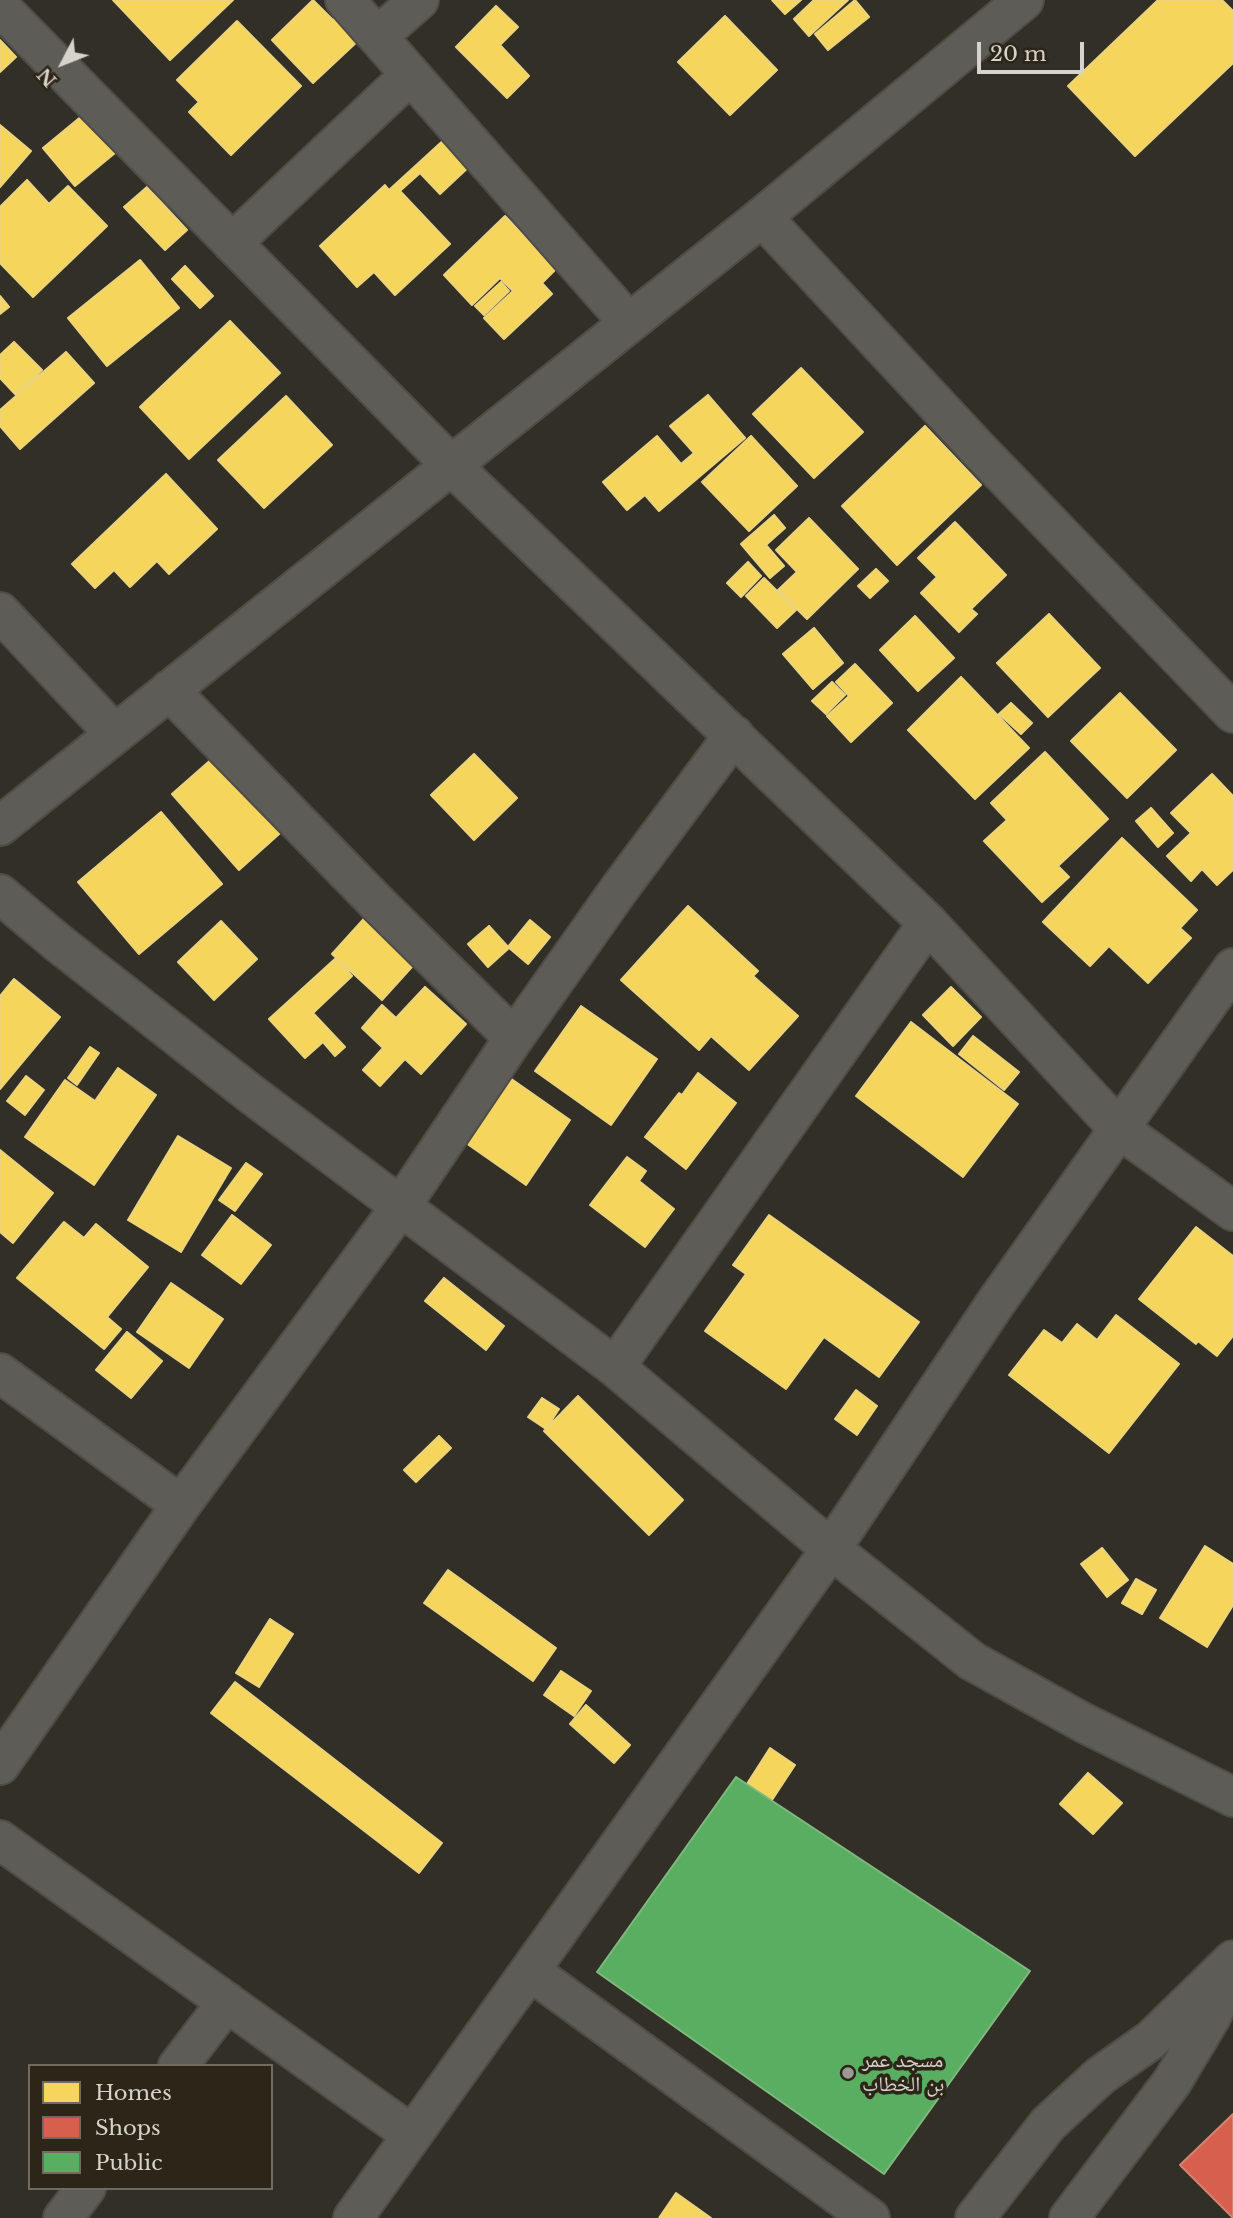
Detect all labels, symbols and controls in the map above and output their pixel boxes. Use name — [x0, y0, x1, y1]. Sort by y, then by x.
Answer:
north arrow — [28, 28, 98, 98]
scale bar — [981, 28, 1088, 72]
text: 20 m — [990, 41, 1047, 67]
text: N — [32, 63, 62, 92]
place label: مسجد عمر بن الخطاب — [862, 2048, 944, 2098]
legend — [28, 2064, 273, 2190]
marker: مسجد عمر بن الخطاب — [840, 2065, 856, 2081]
text: Homes — [95, 2080, 172, 2106]
text: Shops — [95, 2115, 161, 2141]
text: Public — [95, 2150, 162, 2176]

